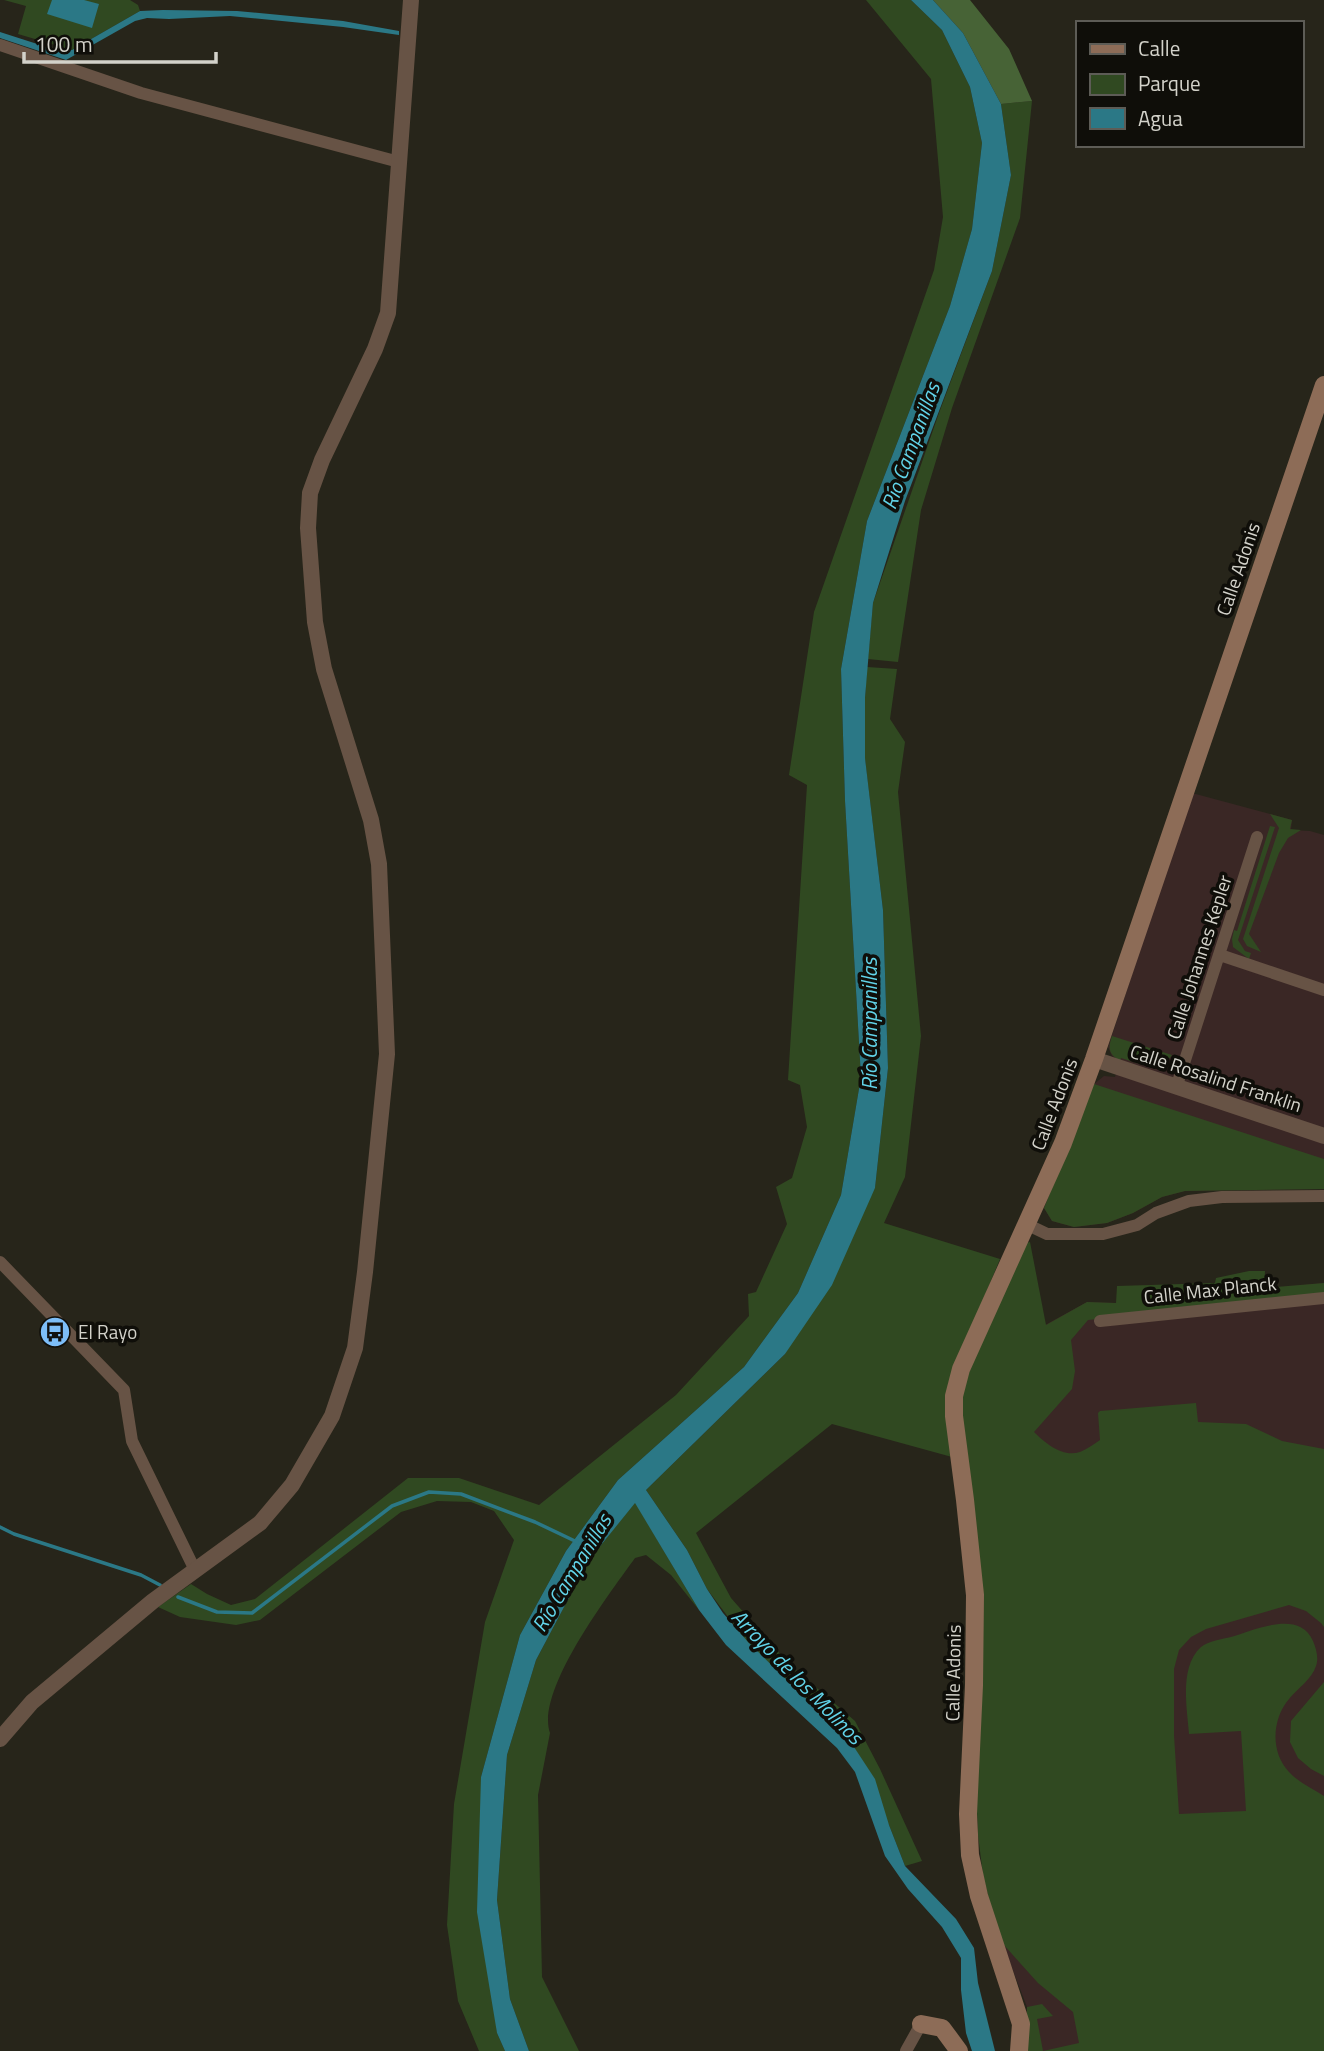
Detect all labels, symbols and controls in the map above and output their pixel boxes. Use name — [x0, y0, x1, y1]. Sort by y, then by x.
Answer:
scale bar — [24, 21, 217, 65]
legend — [1076, 21, 1303, 147]
text: 100 m — [35, 28, 92, 60]
text: Calle — [1138, 32, 1180, 64]
text: Parque — [1138, 67, 1201, 99]
text: Agua — [1138, 102, 1183, 134]
water label: Río Campanillas — [872, 376, 948, 513]
street label: Calle Adonis — [1208, 518, 1267, 619]
street label: Calle Johannes Kepler — [1158, 871, 1239, 1043]
water label: Río Campanillas — [853, 956, 885, 1090]
street label: Calle Rosalind Franklin — [1127, 1036, 1306, 1119]
street label: Calle Adonis — [1023, 1053, 1084, 1154]
street label: Calle Max Planck — [1142, 1268, 1278, 1311]
bus stop icon: El Rayo — [38, 1315, 72, 1349]
place label: El Rayo — [78, 1317, 137, 1346]
water label: Río Campanillas — [523, 1506, 620, 1638]
water label: Arroyo de los Molinos — [724, 1601, 872, 1753]
street label: Calle Adonis — [937, 1624, 968, 1722]

